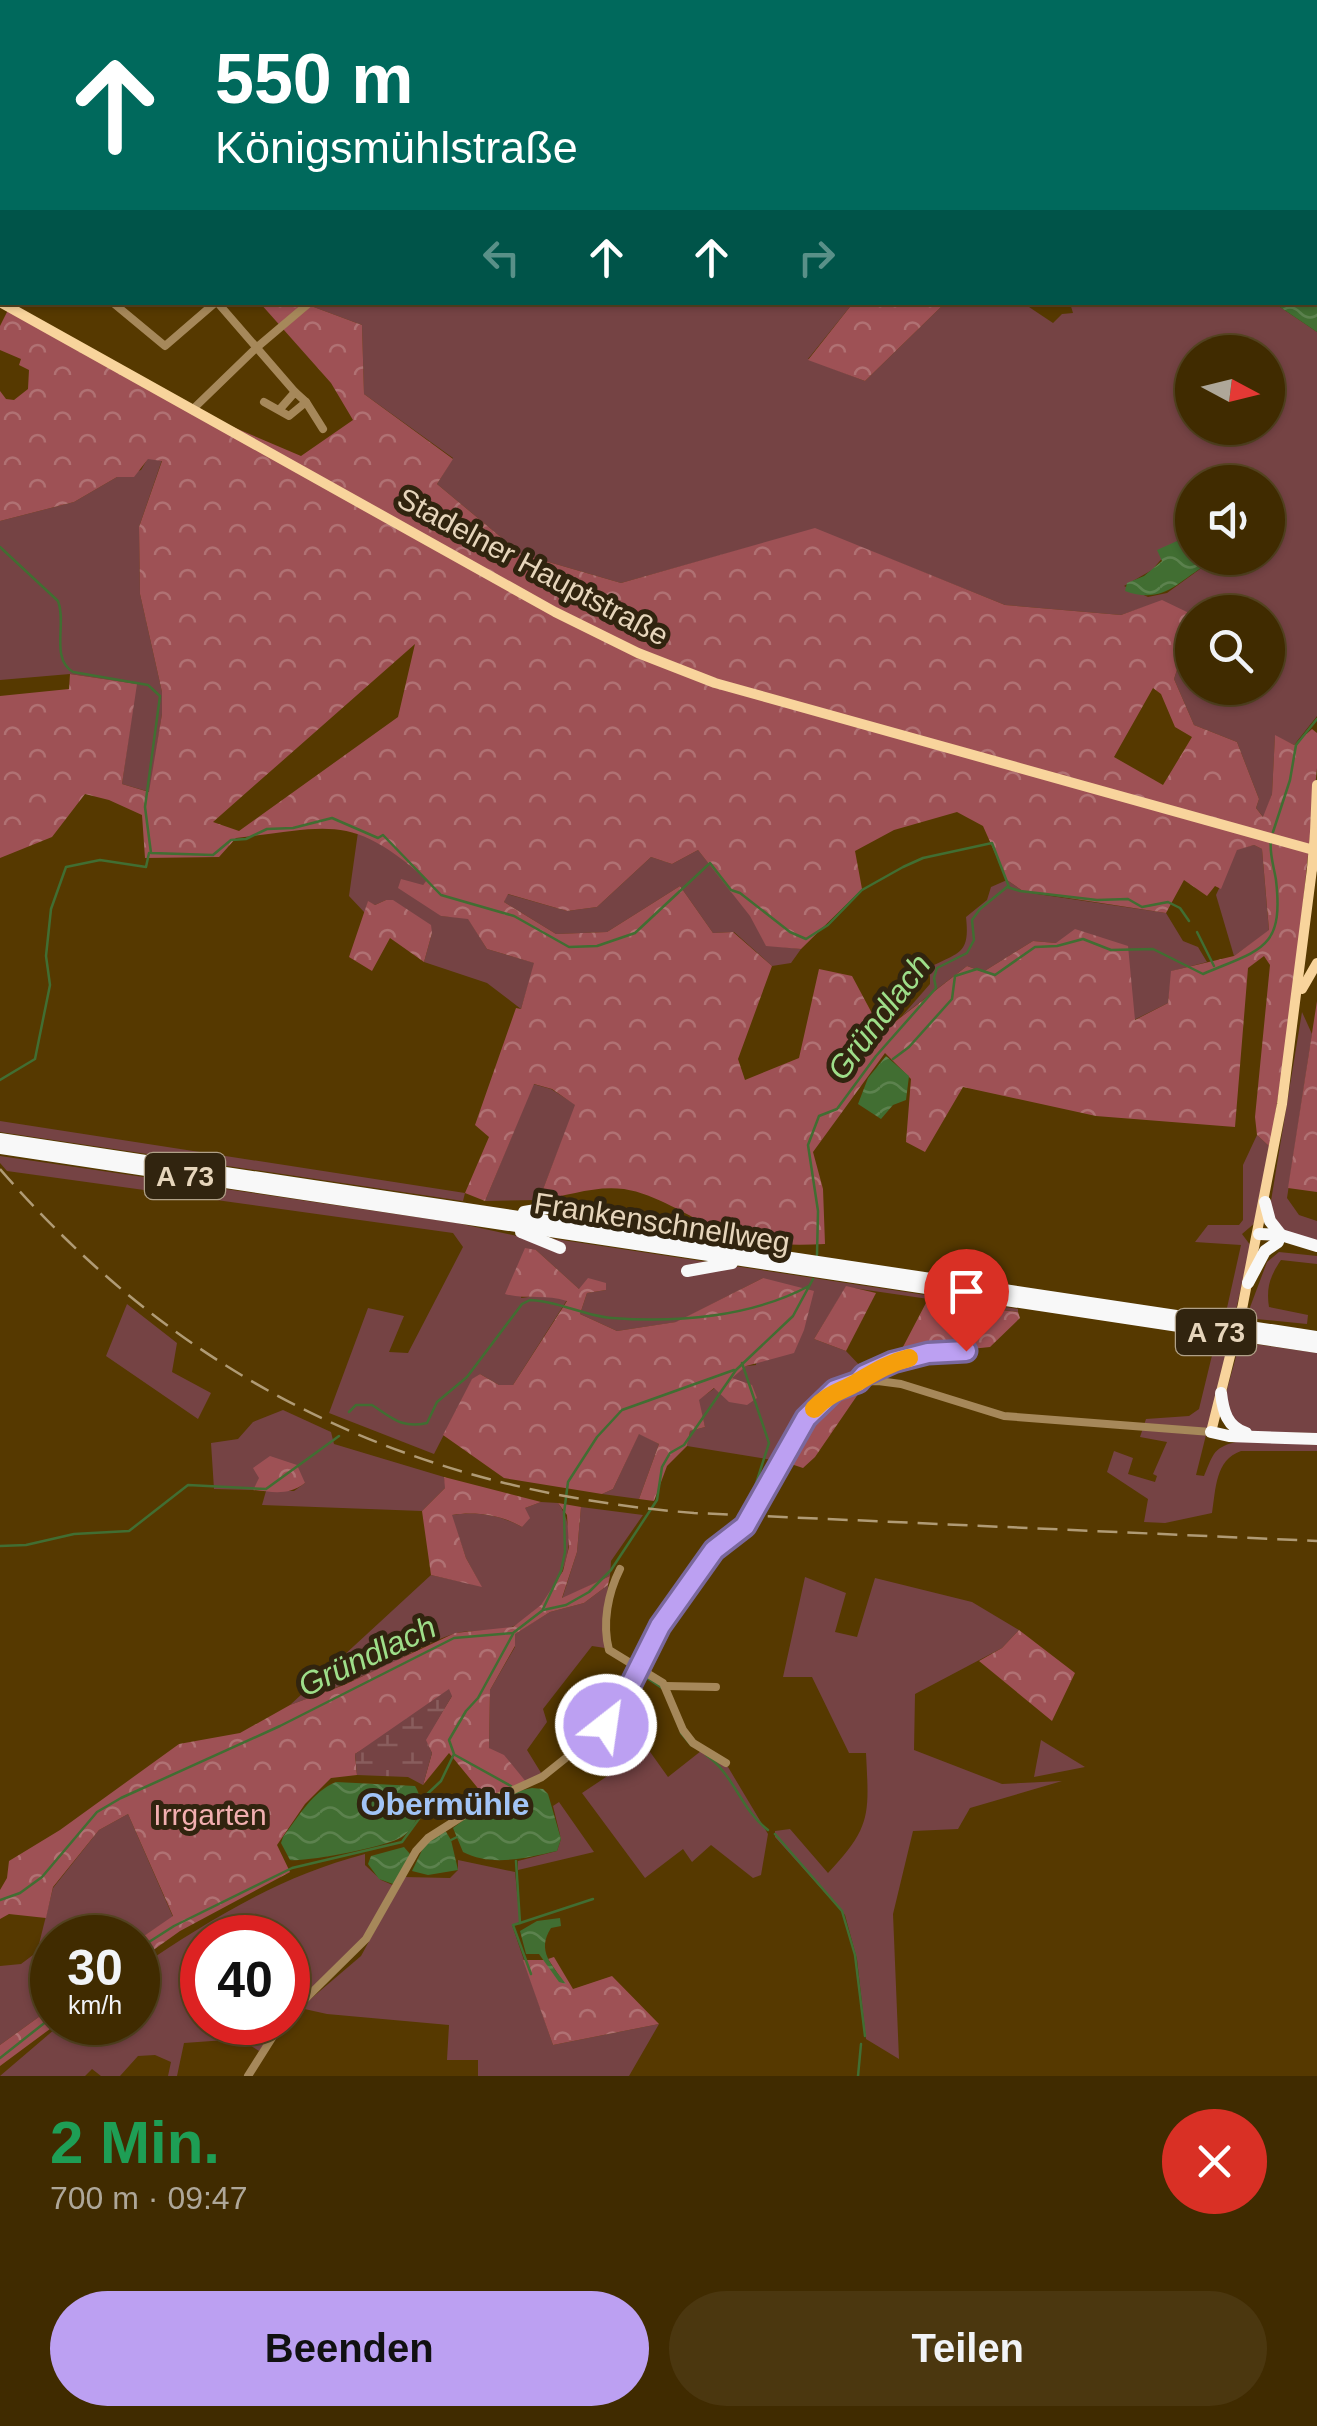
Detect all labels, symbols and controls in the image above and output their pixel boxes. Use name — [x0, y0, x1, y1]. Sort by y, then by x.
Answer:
icon: ahead — [50, 40, 180, 170]
text: 550 m — [215, 40, 413, 118]
text: Königsmühlstraße — [215, 122, 578, 173]
icon: left — [474, 230, 529, 285]
icon: ahead — [579, 230, 634, 285]
icon: ahead — [684, 230, 739, 285]
icon: right — [789, 230, 844, 285]
north arrow — [1175, 335, 1285, 445]
map controls — [1175, 335, 1285, 705]
button: sound — [1175, 465, 1285, 575]
street label: Stadelner Hauptstraße — [392, 481, 674, 652]
button: search — [1175, 595, 1285, 705]
water label: Gründlach — [820, 947, 938, 1087]
road number: A 73 — [145, 1153, 225, 1199]
street label: Frankenschnellweg — [532, 1186, 792, 1259]
pin — [924, 1249, 1009, 1352]
icon: arrive — [939, 1264, 994, 1319]
road number: A 73 — [1176, 1309, 1256, 1355]
water label: Gründlach — [292, 1608, 442, 1704]
position arrow — [554, 1673, 658, 1777]
district label: Obermühle — [361, 1786, 529, 1822]
park label: Irrgarten — [153, 1798, 267, 1831]
speed limit sign: 40 — [180, 1915, 310, 2045]
text: 30 — [67, 1940, 123, 1996]
text: km/h — [68, 1991, 122, 2019]
text: 2 Min. — [50, 2109, 220, 2176]
button: close — [1162, 2109, 1267, 2214]
text: 700 m · 09:47 — [50, 2180, 247, 2216]
button: Beenden — [50, 2291, 649, 2406]
button: Teilen — [669, 2291, 1267, 2406]

